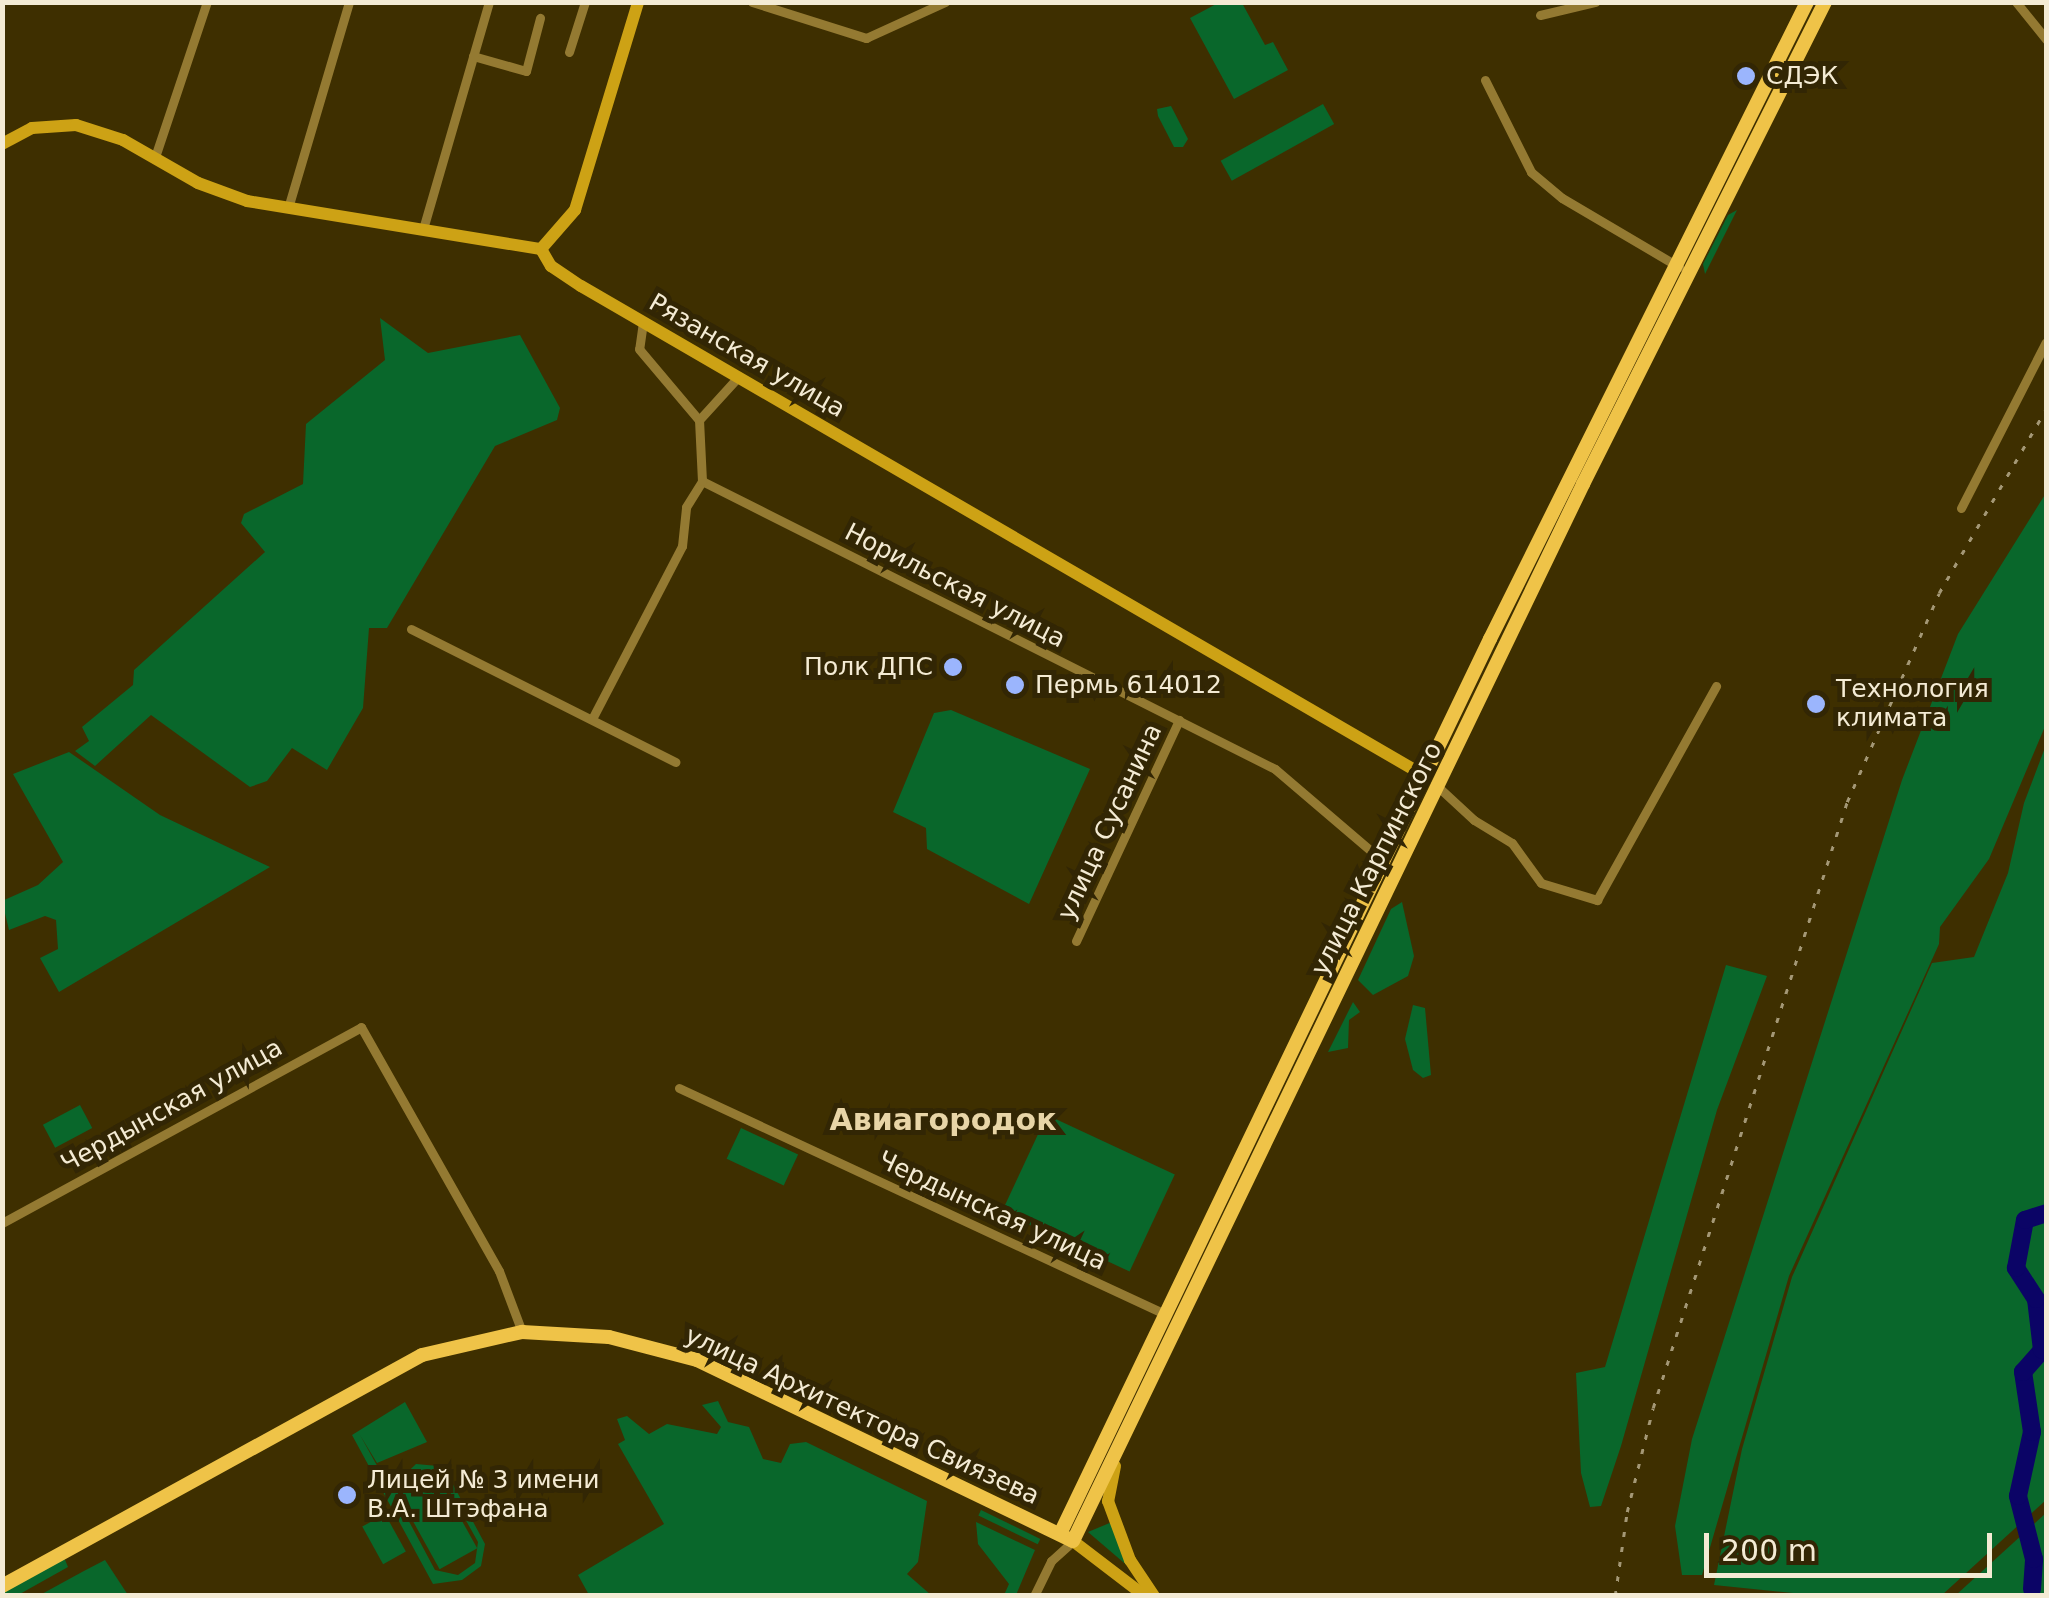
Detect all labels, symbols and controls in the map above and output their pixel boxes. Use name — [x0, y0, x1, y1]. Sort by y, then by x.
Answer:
place label: СДЭК — [1766, 61, 1838, 91]
marker: СДЭК — [1735, 65, 1757, 87]
street label: Рязанская улица — [644, 288, 850, 424]
street label: Норильская улица — [840, 517, 1070, 655]
place label: Полк ДПС — [804, 652, 933, 682]
marker: Полк ДПС — [942, 656, 964, 678]
place label: Пермь 614012 — [1035, 670, 1222, 700]
marker: Пермь 614012 — [1004, 674, 1026, 696]
place label: Технология климата — [1836, 675, 1989, 734]
marker: Технология климата — [1805, 693, 1827, 715]
street label: улица Сусанина — [1051, 719, 1169, 925]
street label: улица Карпинского — [1305, 737, 1449, 981]
street label: Чердынская улица — [56, 1033, 288, 1179]
district label: Авиагородок — [829, 1102, 1057, 1138]
street label: Чердынская улица — [873, 1145, 1111, 1277]
street label: улица Архитектора Свиязева — [680, 1321, 1044, 1511]
place label: Лицей № 3 имени В.А. Штэфана — [367, 1466, 600, 1525]
marker: Лицей № 3 имени В.А. Штэфана — [336, 1484, 358, 1506]
scale bar — [1709, 1513, 1996, 1575]
text: 200 m — [1721, 1533, 1817, 1568]

